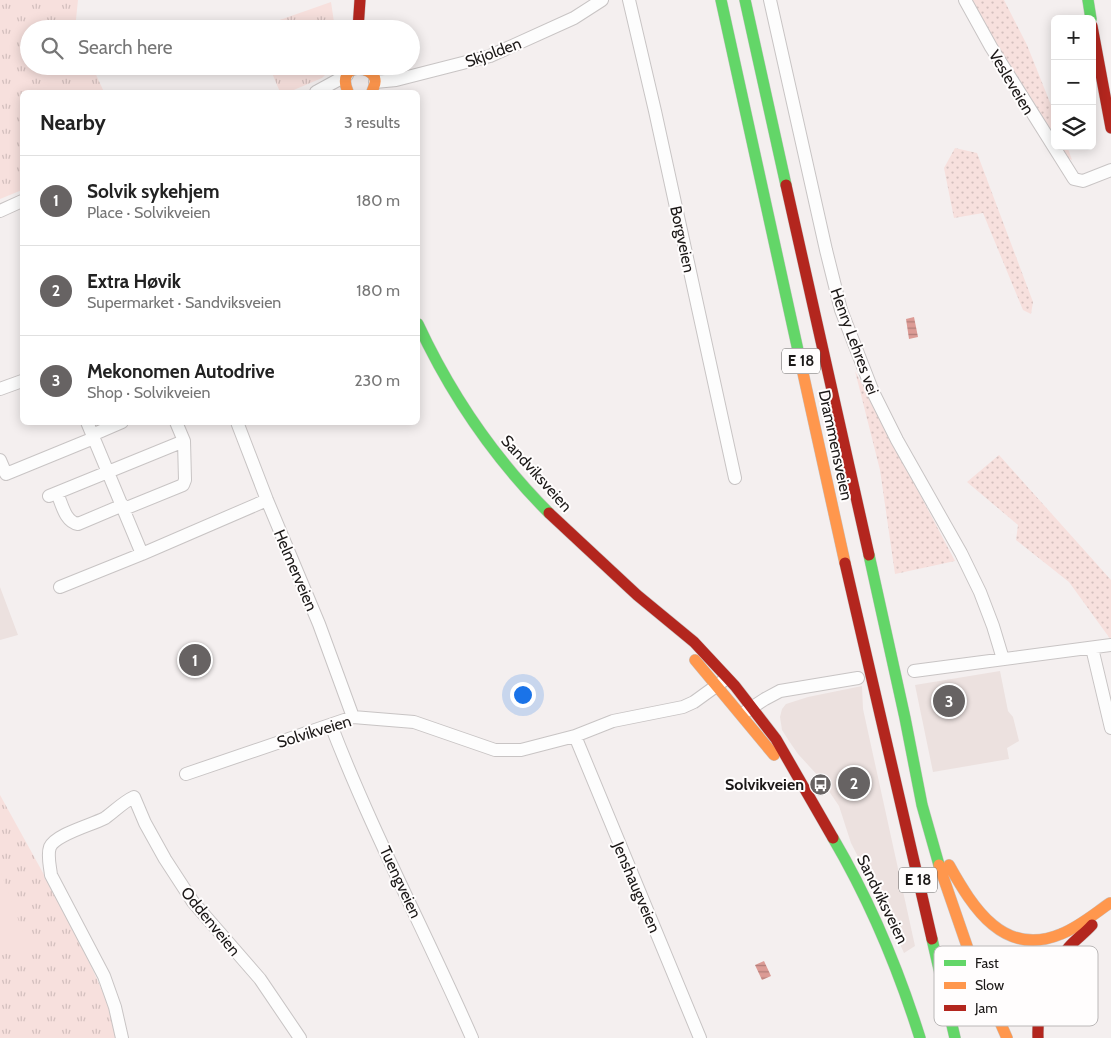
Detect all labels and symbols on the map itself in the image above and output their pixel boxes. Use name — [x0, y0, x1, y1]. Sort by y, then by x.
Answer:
street label: Skjolden — [463, 34, 524, 71]
street label: Vesleveien — [985, 47, 1038, 118]
street label: Borgveien — [666, 204, 699, 274]
street label: Henry Lehres vei — [826, 285, 883, 397]
road number: E 18 — [782, 348, 820, 374]
street label: Drammensveien — [815, 388, 857, 502]
street label: Sandviksveien — [497, 431, 576, 516]
street label: Helmerveien — [270, 527, 321, 614]
pin: 1 — [179, 641, 211, 679]
your location — [510, 682, 536, 708]
pin: 3 — [933, 682, 965, 720]
street label: Solvikveien — [275, 711, 354, 752]
pin: 2 — [838, 764, 870, 802]
bus stop icon: Solvikveien — [808, 772, 832, 796]
place label: Solvikveien — [725, 775, 804, 794]
street label: Jenshaugveien — [608, 838, 664, 935]
street label: Tuengveien — [376, 843, 425, 921]
street label: Sandviksveien — [853, 852, 912, 947]
road number: E 18 — [899, 868, 937, 892]
street label: Oddenveien — [177, 883, 244, 960]
legend — [934, 946, 1098, 1026]
text: Fast — [975, 954, 999, 972]
text: Slow — [975, 976, 1004, 994]
text: Jam — [974, 999, 997, 1017]

